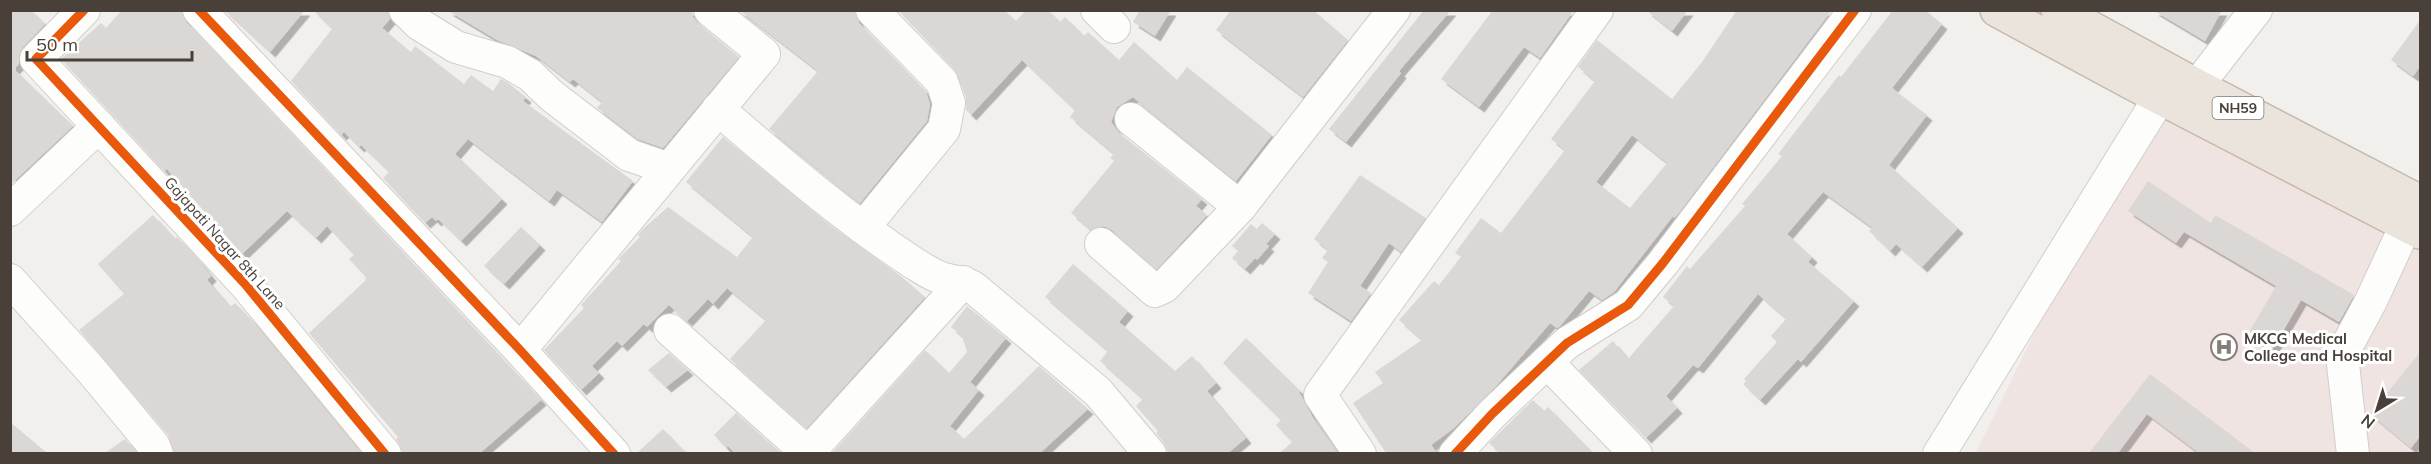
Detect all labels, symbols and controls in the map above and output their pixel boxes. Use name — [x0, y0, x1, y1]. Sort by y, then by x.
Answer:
scale bar — [27, 24, 192, 62]
text: 50 m — [36, 33, 78, 56]
road number: NH59 — [2212, 97, 2264, 119]
street label: Gajapati Nagar 8th Lane — [160, 173, 290, 313]
place label: MKCG Medical College and Hospital — [2244, 329, 2392, 365]
hospital icon: MKCG Medical College and Hospital — [2209, 332, 2239, 362]
north arrow — [2347, 380, 2407, 440]
text: N — [2357, 410, 2379, 433]

